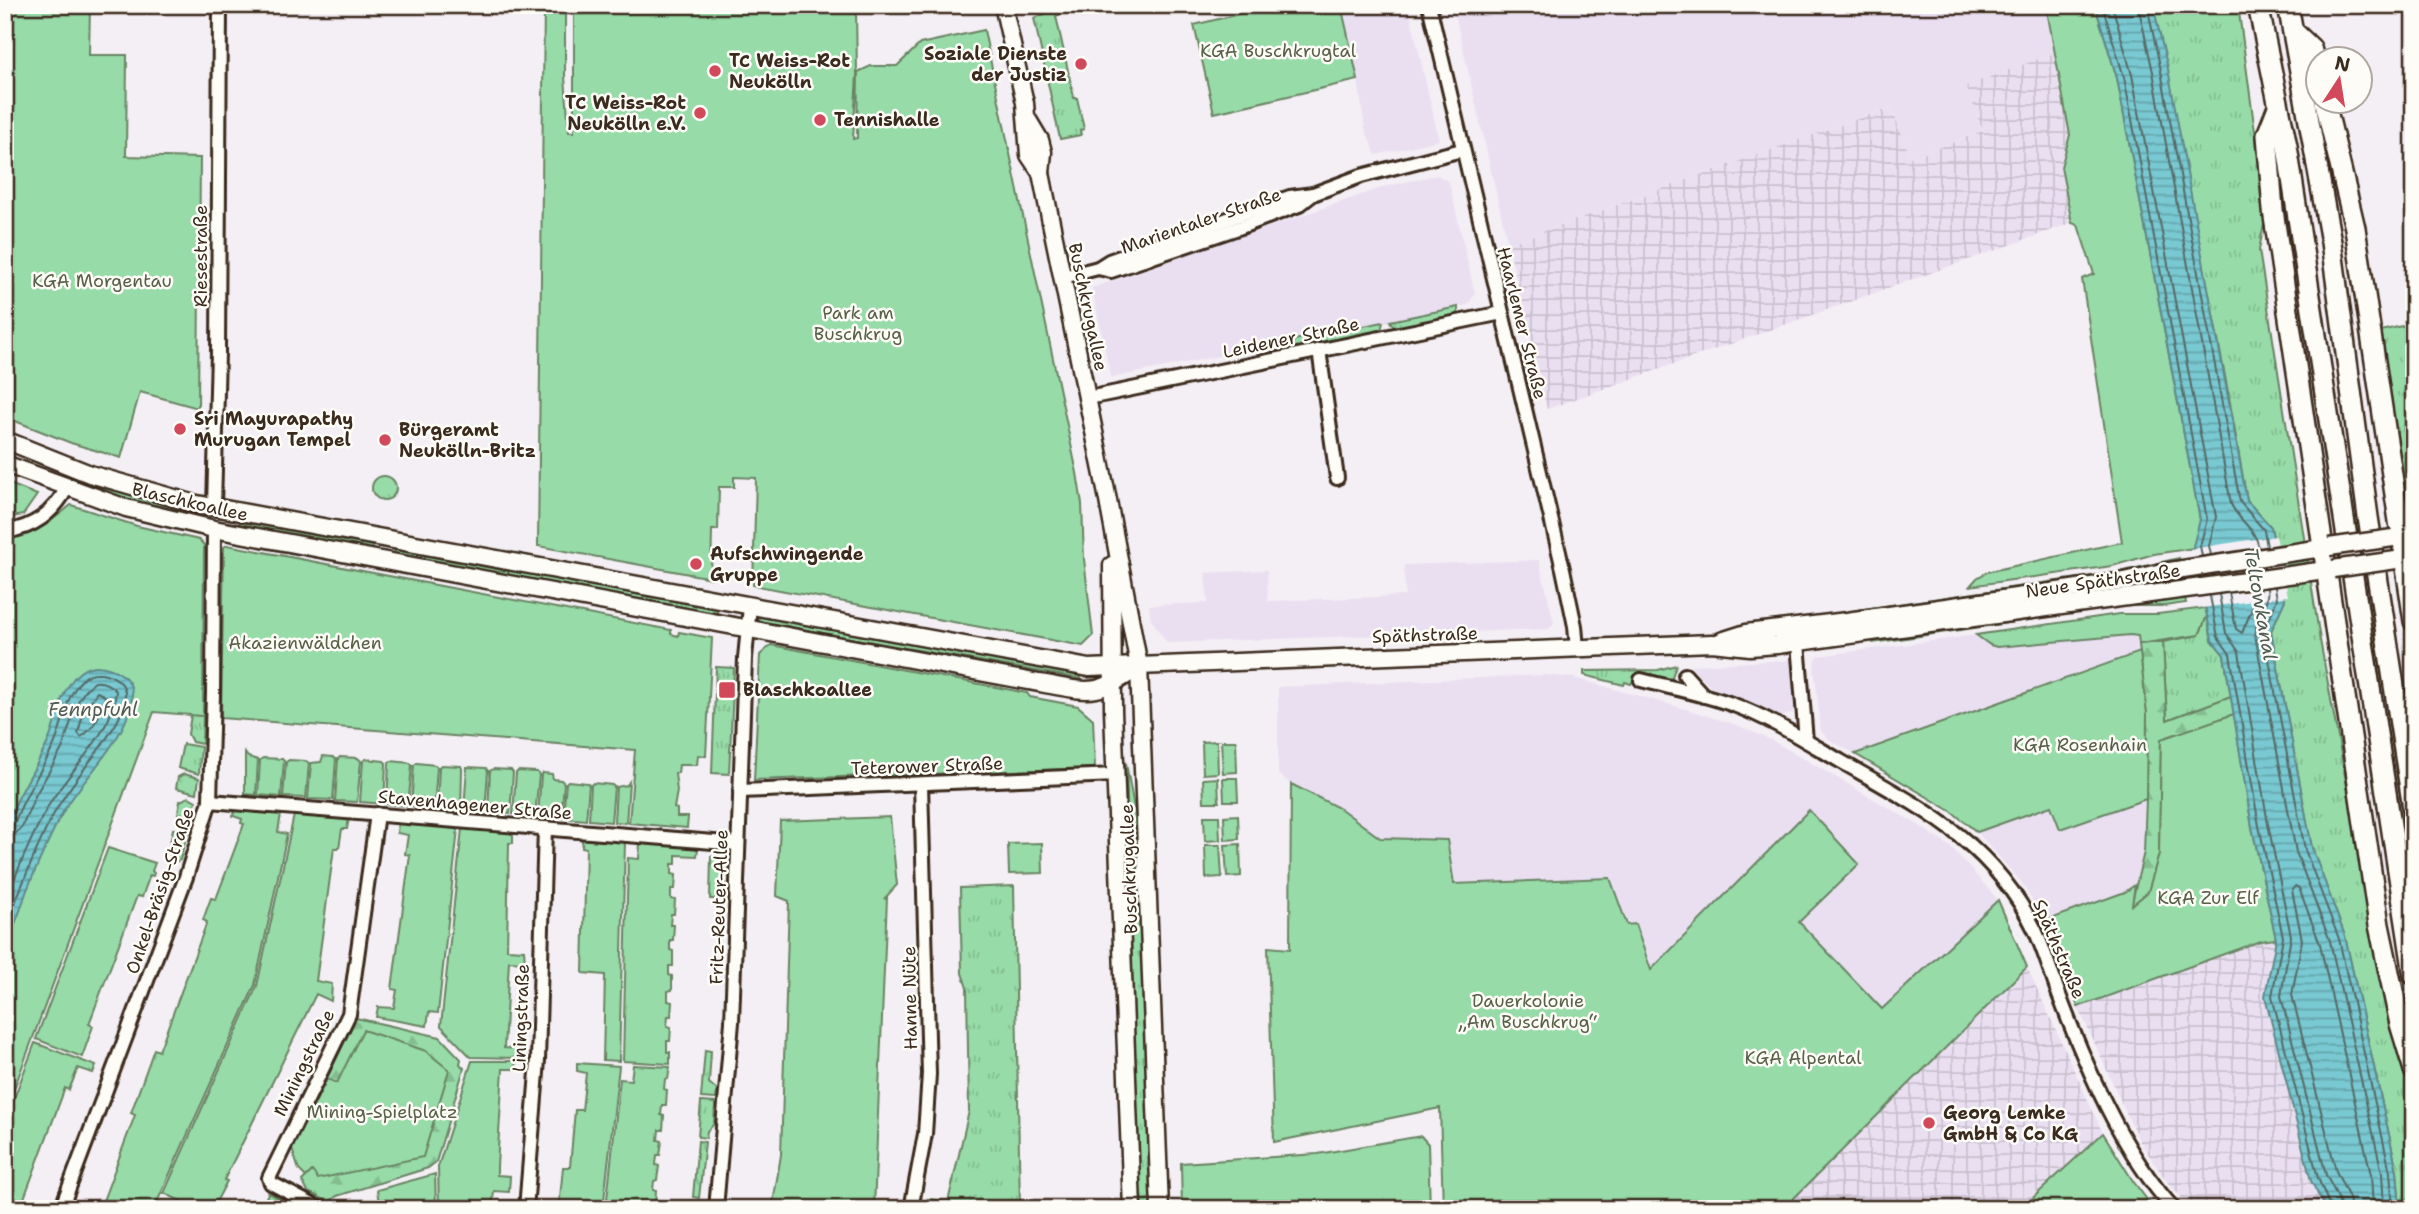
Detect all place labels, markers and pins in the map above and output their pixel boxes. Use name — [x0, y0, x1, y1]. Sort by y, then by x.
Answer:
place label: Soziale Dienste der Justiz — [924, 42, 1067, 87]
place label: TC Weiss-Rot Neukölln — [729, 49, 850, 94]
marker: Soziale Dienste der Justiz — [1073, 56, 1089, 72]
marker: TC Weiss-Rot Neukölln — [707, 63, 723, 79]
place label: TC Weiss-Rot Neukölln e.V. — [565, 91, 686, 136]
marker: TC Weiss-Rot Neukölln e.V. — [692, 105, 708, 121]
place label: Tennishalle — [834, 108, 940, 132]
marker: Tennishalle — [812, 112, 828, 128]
place label: Sri Mayurapathy Murugan Tempel — [194, 407, 353, 452]
place label: Bürgeramt Neukölln-Britz — [399, 418, 536, 463]
marker: Sri Mayurapathy Murugan Tempel — [172, 421, 188, 437]
marker: Bürgeramt Neukölln-Britz — [377, 432, 393, 448]
place label: Aufschwingende Gruppe — [710, 542, 864, 587]
marker: Aufschwingende Gruppe — [688, 556, 704, 572]
place label: Blaschkoallee — [743, 678, 872, 702]
marker: Blaschkoallee — [717, 680, 737, 700]
place label: Georg Lemke GmbH & Co KG — [1943, 1101, 2079, 1146]
marker: Georg Lemke GmbH & Co KG — [1921, 1115, 1937, 1131]

